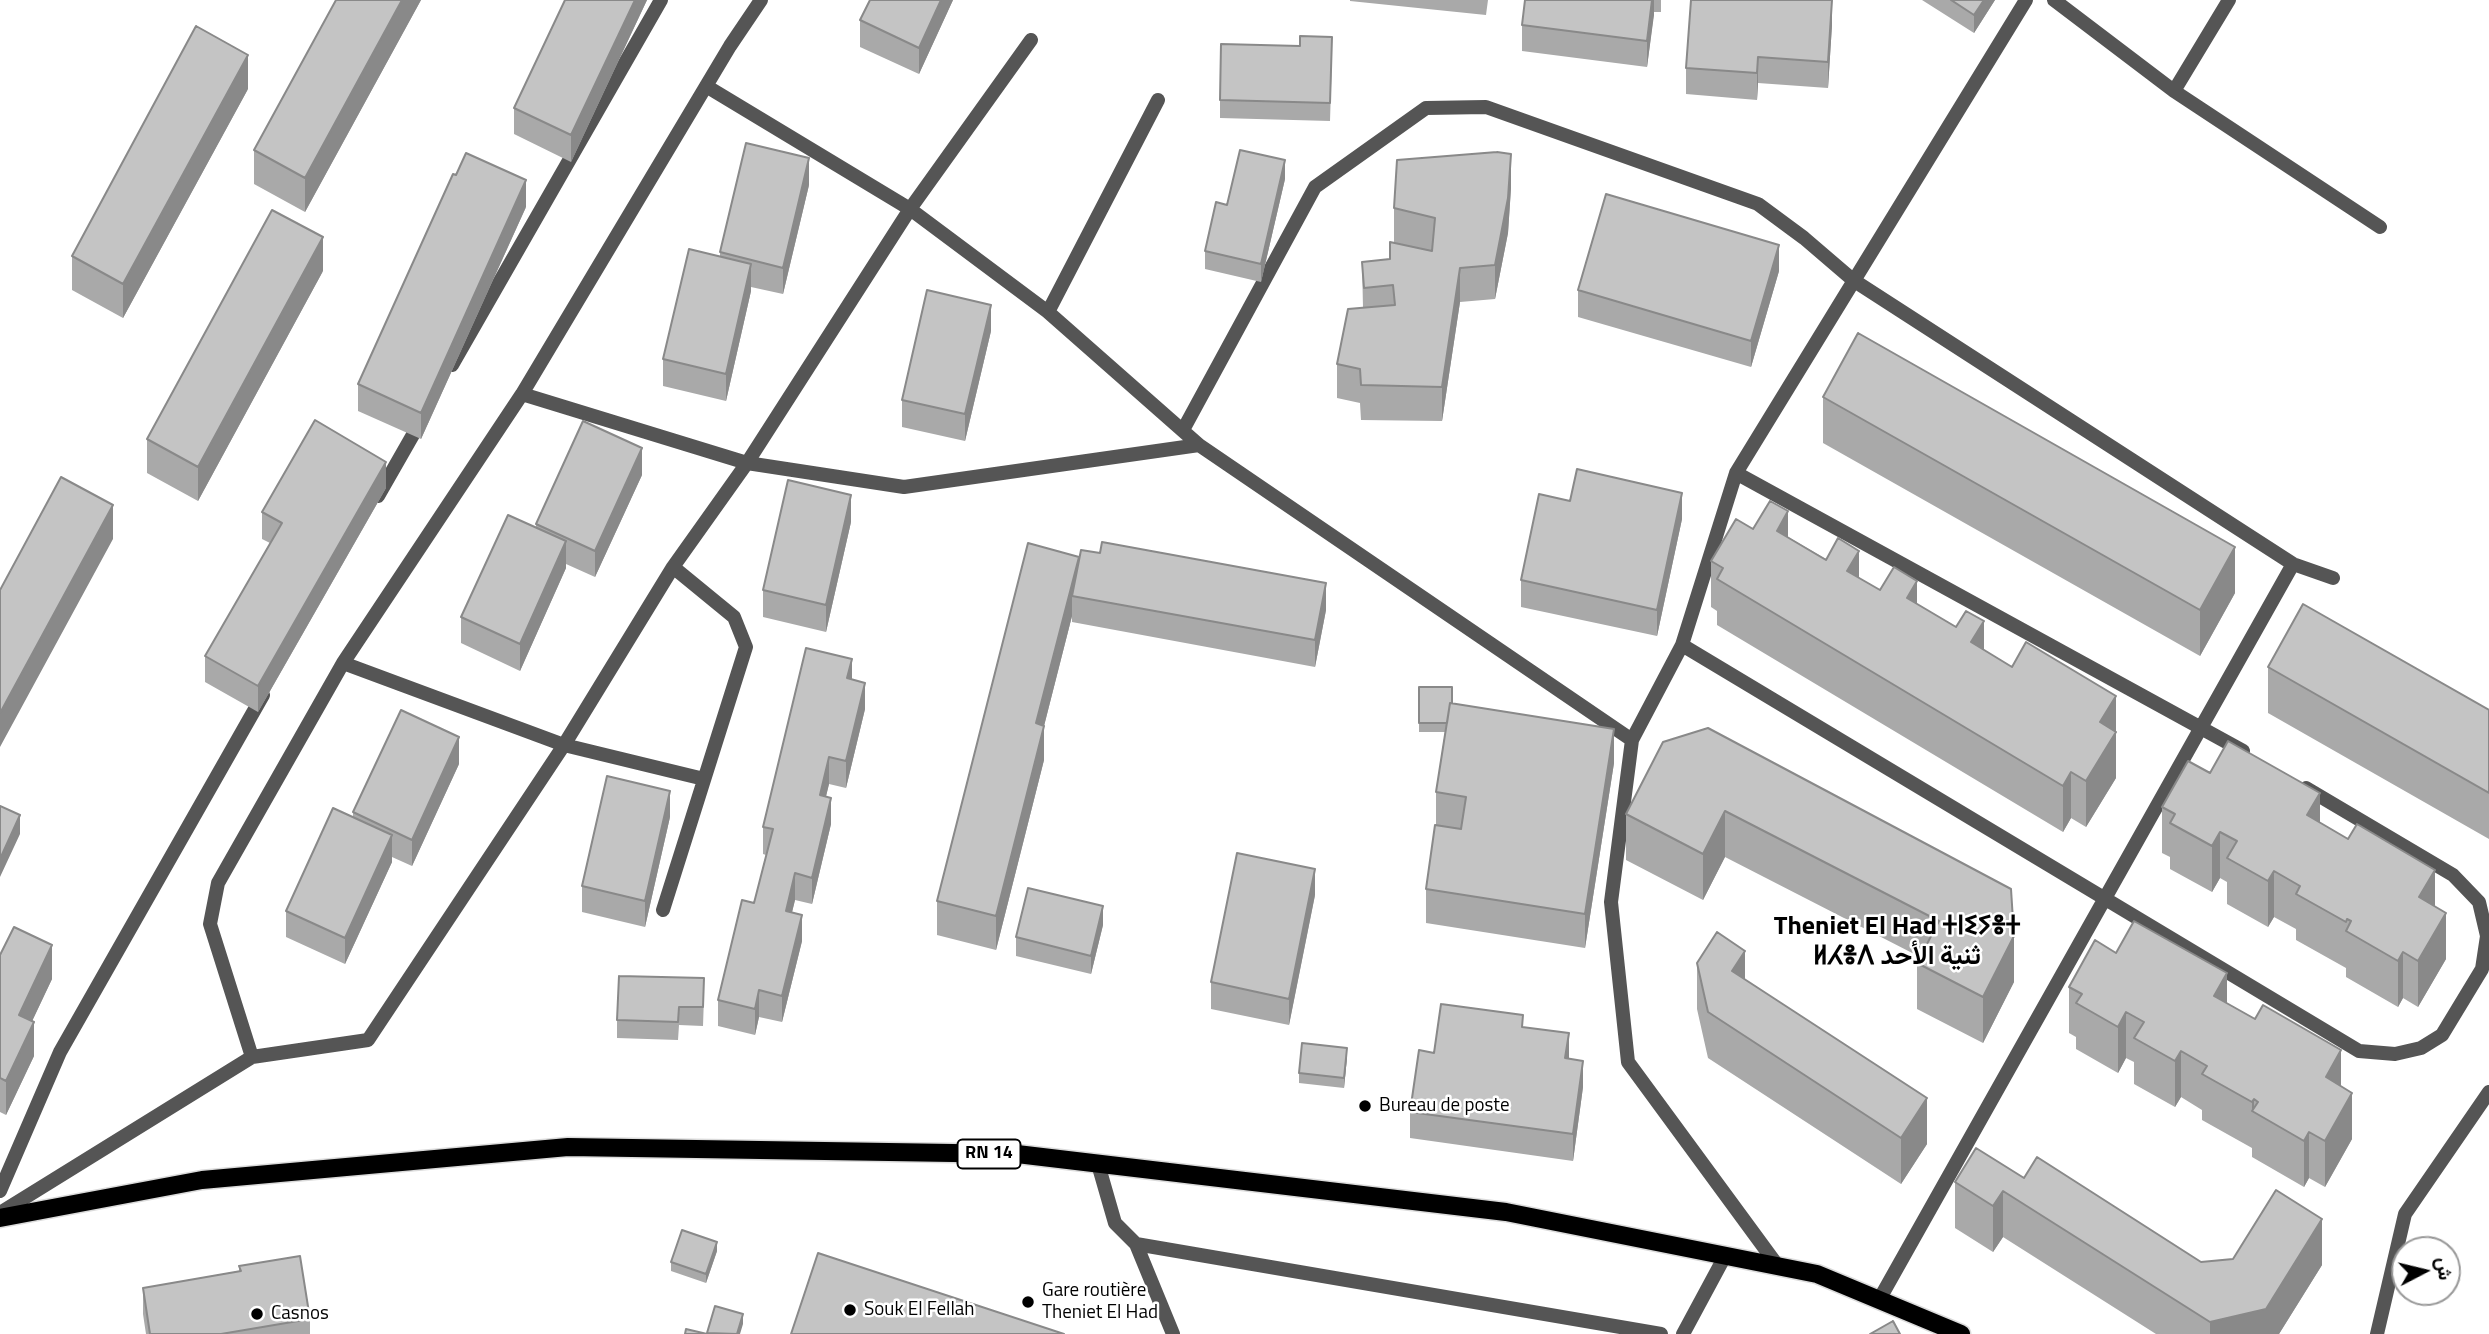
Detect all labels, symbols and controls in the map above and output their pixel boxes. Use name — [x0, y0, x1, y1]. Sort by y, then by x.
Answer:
district label: Theniet El Had ⵜⵏⵉⵢⴻⵜ ⵍⵃⴻⴷ ثنية الأحد — [1774, 912, 2020, 974]
place label: Bureau de poste — [1379, 1095, 1510, 1117]
marker: Bureau de poste — [1357, 1098, 1373, 1114]
road number: RN 14 — [958, 1140, 1020, 1168]
north arrow — [2391, 1236, 2461, 1306]
text: ش — [2430, 1256, 2461, 1282]
place label: Gare routière Theniet El Had — [1042, 1280, 1158, 1324]
marker: Gare routière Theniet El Had — [1020, 1294, 1036, 1310]
place label: Souk El Fellah — [864, 1299, 975, 1321]
marker: Souk El Fellah — [842, 1302, 858, 1318]
place label: Casnos — [271, 1303, 329, 1325]
marker: Casnos — [249, 1306, 265, 1322]

